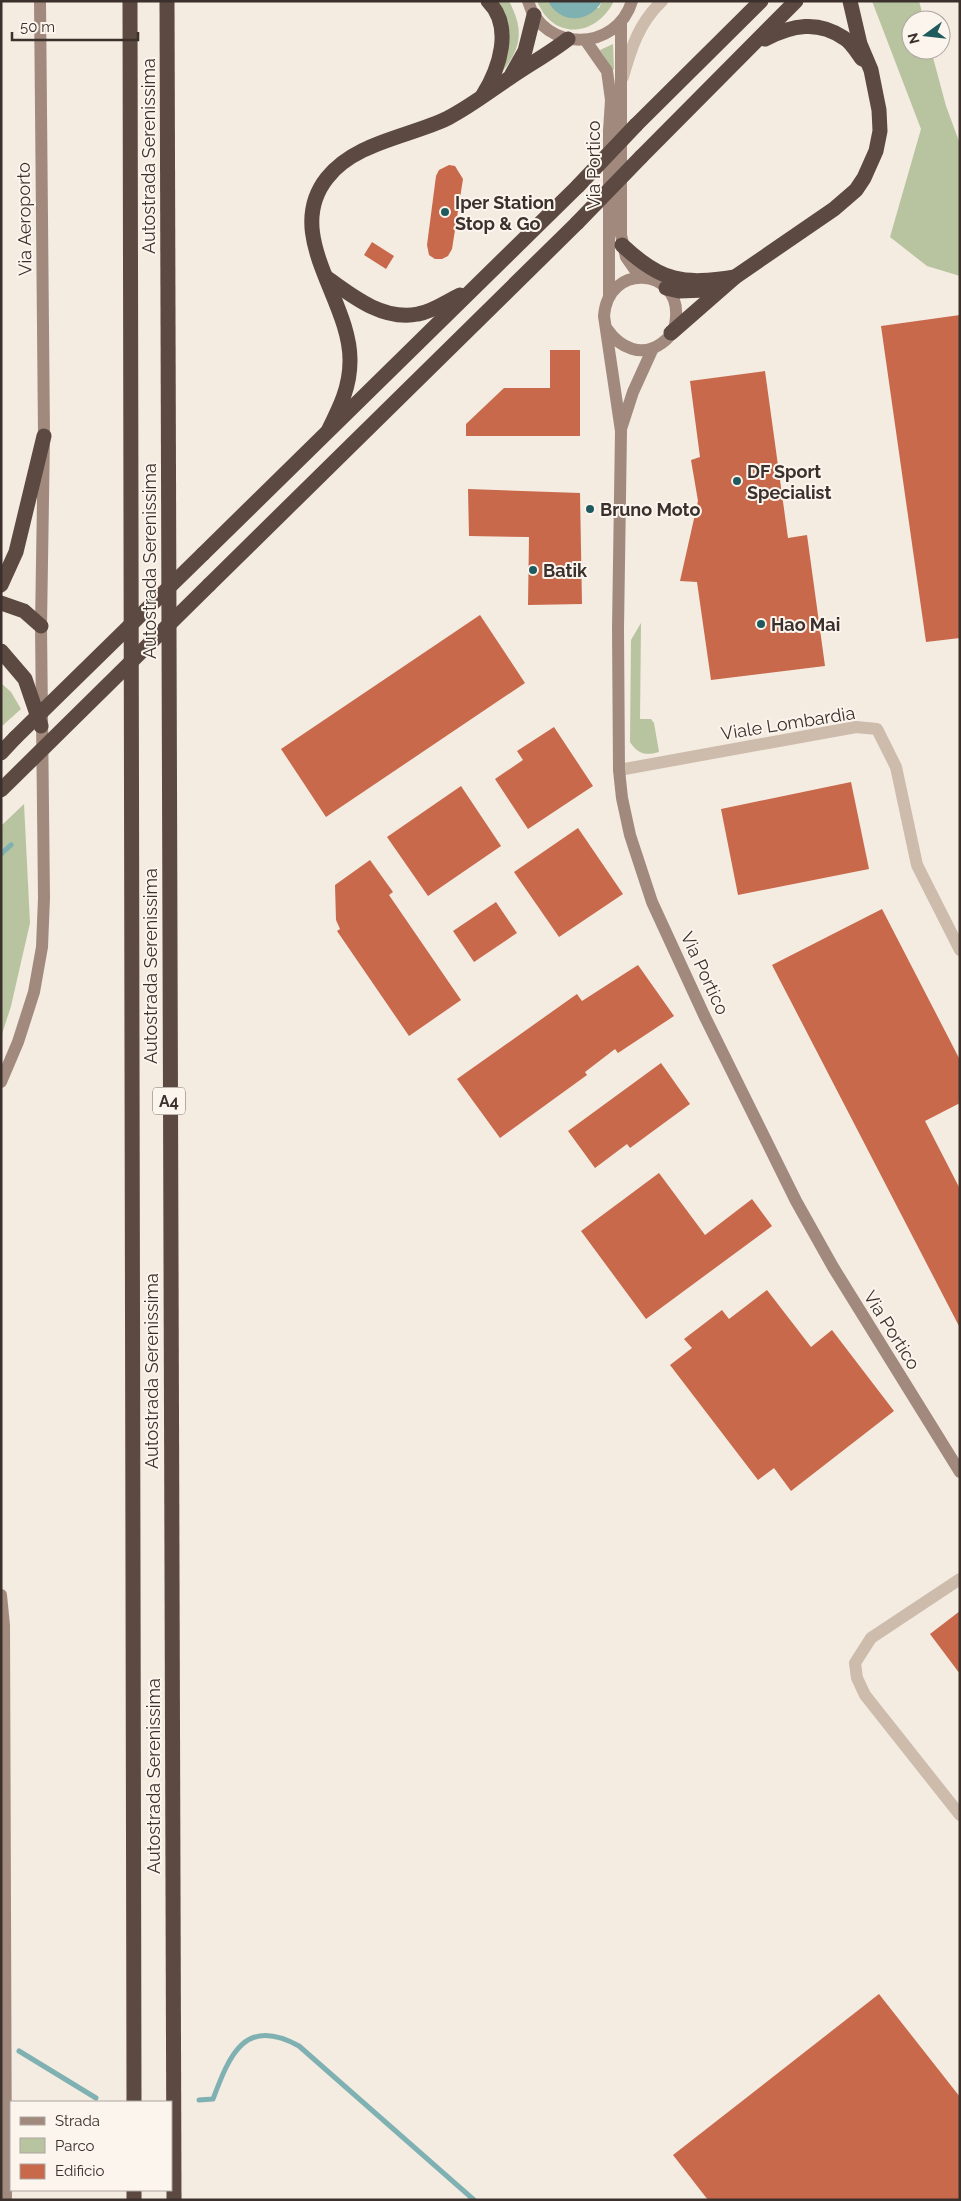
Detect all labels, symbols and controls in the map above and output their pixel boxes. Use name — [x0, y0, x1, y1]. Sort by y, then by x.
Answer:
scale bar — [12, 10, 139, 42]
north arrow — [901, 10, 951, 60]
text: 50 m — [20, 18, 55, 36]
text: N — [904, 31, 923, 46]
street label: Autostrada Serenissima — [138, 58, 159, 254]
street label: Via Portico — [583, 120, 604, 210]
street label: Via Aeroporto — [13, 162, 35, 276]
place label: Iper Station Stop & Go — [455, 192, 555, 234]
marker: Iper Station Stop & Go — [439, 206, 451, 218]
place label: DF Sport Specialist — [747, 461, 831, 503]
street label: Autostrada Serenissima — [139, 463, 160, 659]
marker: DF Sport Specialist — [731, 475, 743, 487]
place label: Bruno Moto — [600, 499, 700, 520]
marker: Bruno Moto — [584, 503, 596, 515]
place label: Batik — [543, 560, 588, 581]
marker: Batik — [527, 564, 539, 576]
place label: Hao Mai — [771, 614, 840, 635]
marker: Hao Mai — [755, 618, 767, 630]
street label: Viale Lombardia — [719, 702, 857, 744]
street label: Autostrada Serenissima — [140, 868, 161, 1064]
street label: Via Portico — [677, 928, 733, 1018]
road number: A4 — [153, 1088, 185, 1114]
street label: Autostrada Serenissima — [141, 1273, 162, 1469]
street label: Via Portico — [859, 1287, 925, 1374]
street label: Autostrada Serenissima — [143, 1678, 164, 1874]
legend — [10, 2101, 172, 2191]
text: Strada — [55, 2112, 100, 2130]
text: Parco — [55, 2137, 95, 2155]
text: Edificio — [55, 2162, 105, 2180]

